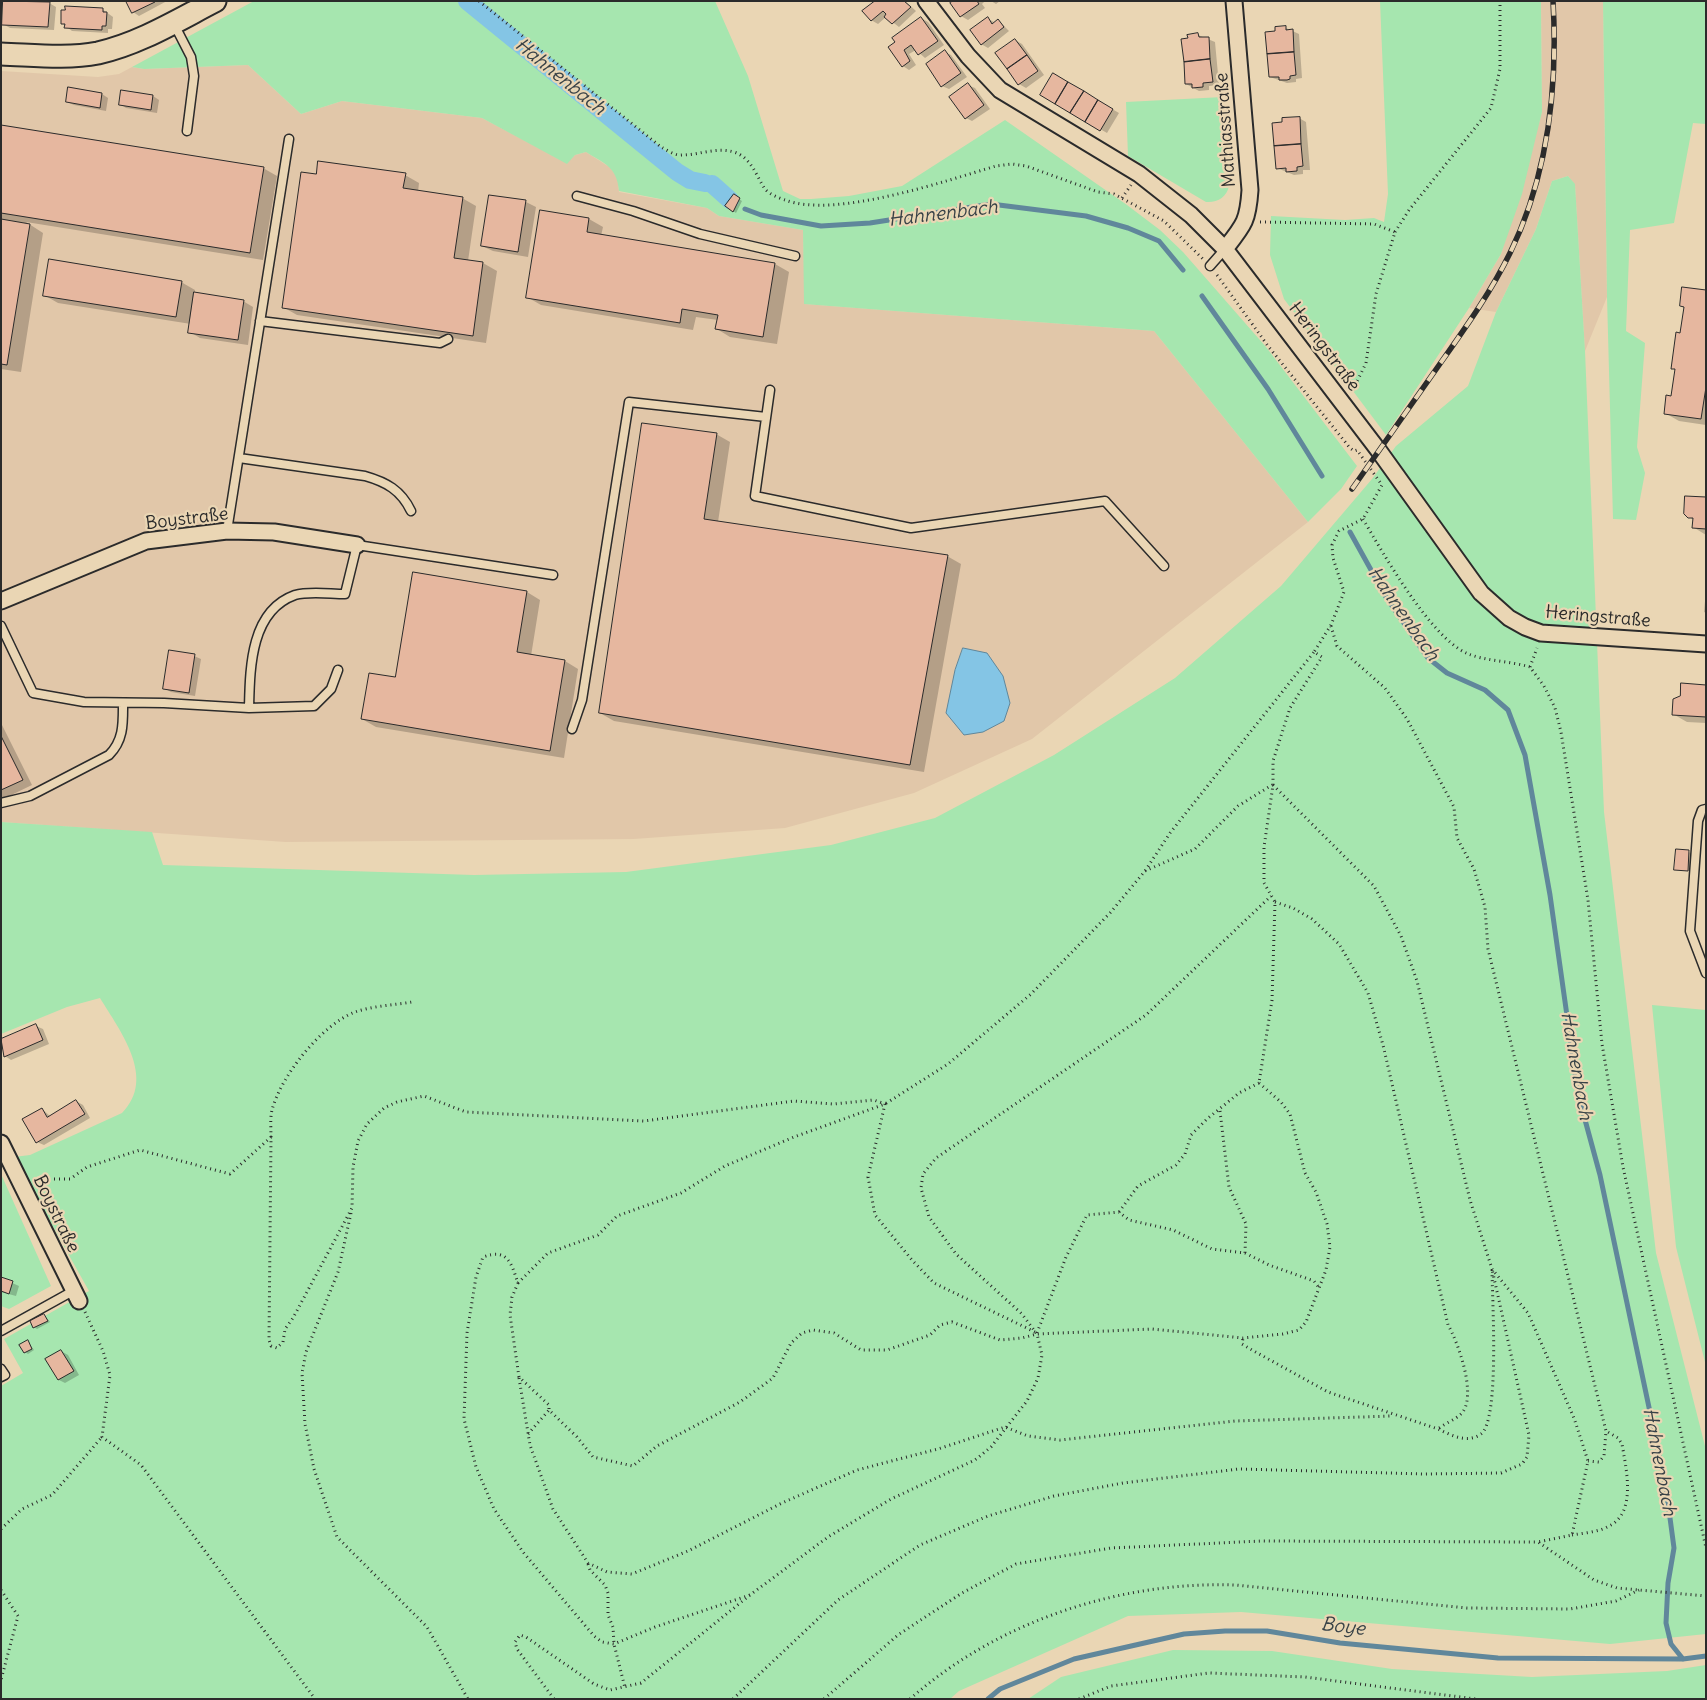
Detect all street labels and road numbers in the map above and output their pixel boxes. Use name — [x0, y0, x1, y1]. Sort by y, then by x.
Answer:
street label: Mathiasstraße — [1211, 72, 1241, 188]
street label: Heringstraße — [1284, 298, 1364, 396]
street label: Boystraße — [144, 503, 230, 535]
street label: Heringstraße — [1545, 602, 1651, 632]
street label: Boystraße — [28, 1172, 84, 1256]

